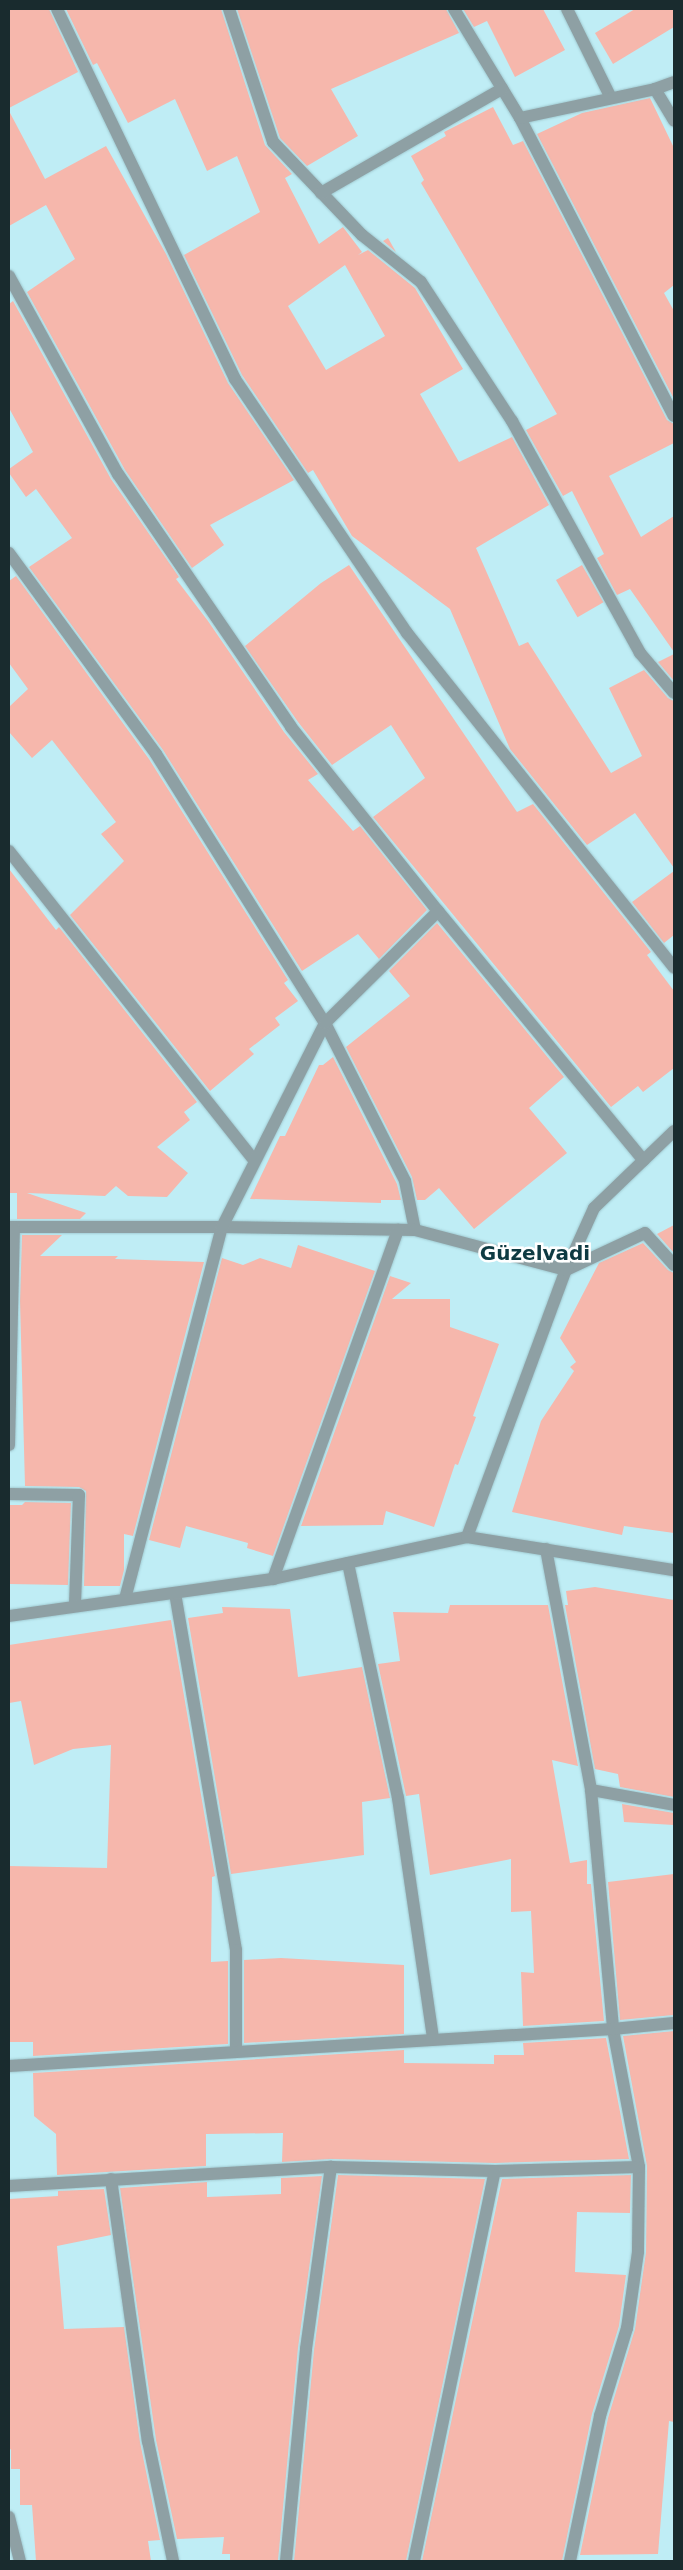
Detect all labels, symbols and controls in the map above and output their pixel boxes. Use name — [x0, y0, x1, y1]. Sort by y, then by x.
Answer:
district label: Güzelvadi — [480, 1241, 590, 1265]

